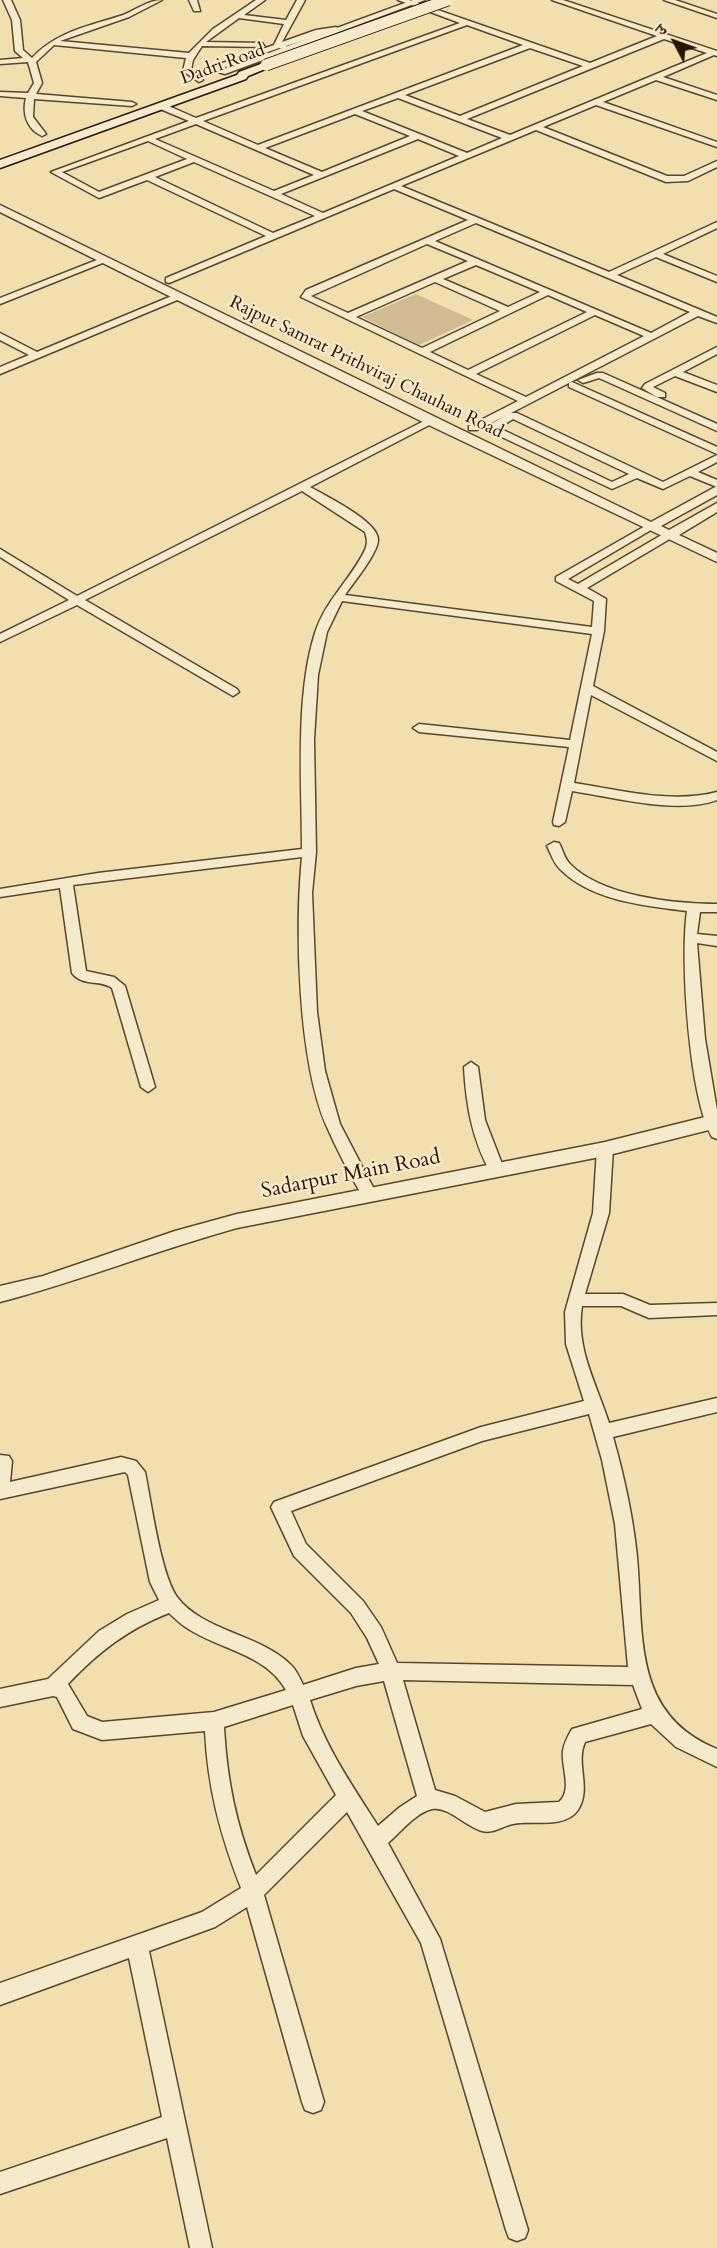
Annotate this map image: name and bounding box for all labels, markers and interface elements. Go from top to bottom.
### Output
north arrow [645,12,705,72]
text: उ [650,20,672,40]
street label: Dadri Road [178,40,268,90]
street label: Rajput Samrat Prithviraj Chauhan Road [226,292,506,444]
street label: Sadarpur Main Road [259,1145,443,1205]

